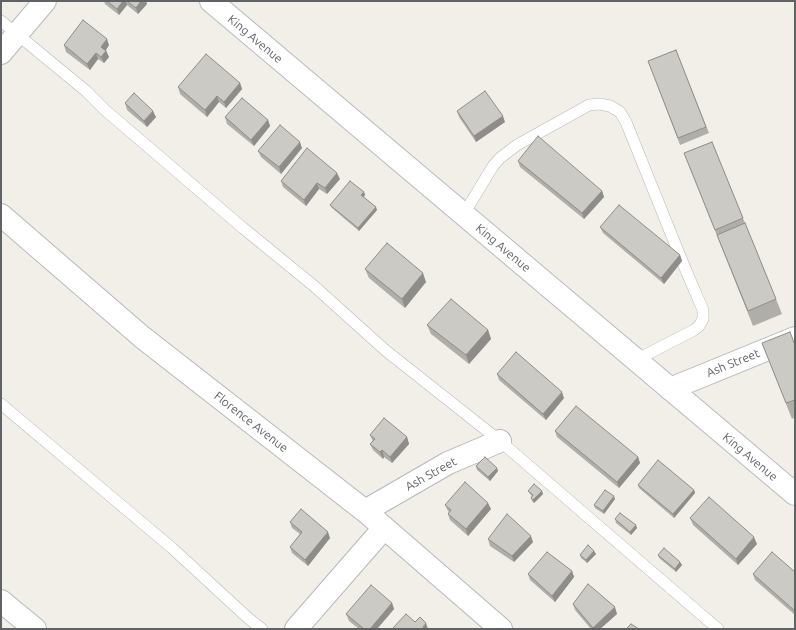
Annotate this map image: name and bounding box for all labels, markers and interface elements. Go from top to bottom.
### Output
street label: King Avenue [225,12,285,66]
street label: King Avenue [473,221,533,275]
street label: Ash Street [704,346,762,380]
street label: Florence Avenue [211,389,291,455]
street label: King Avenue [720,430,780,484]
street label: Ash Street [403,454,459,494]

